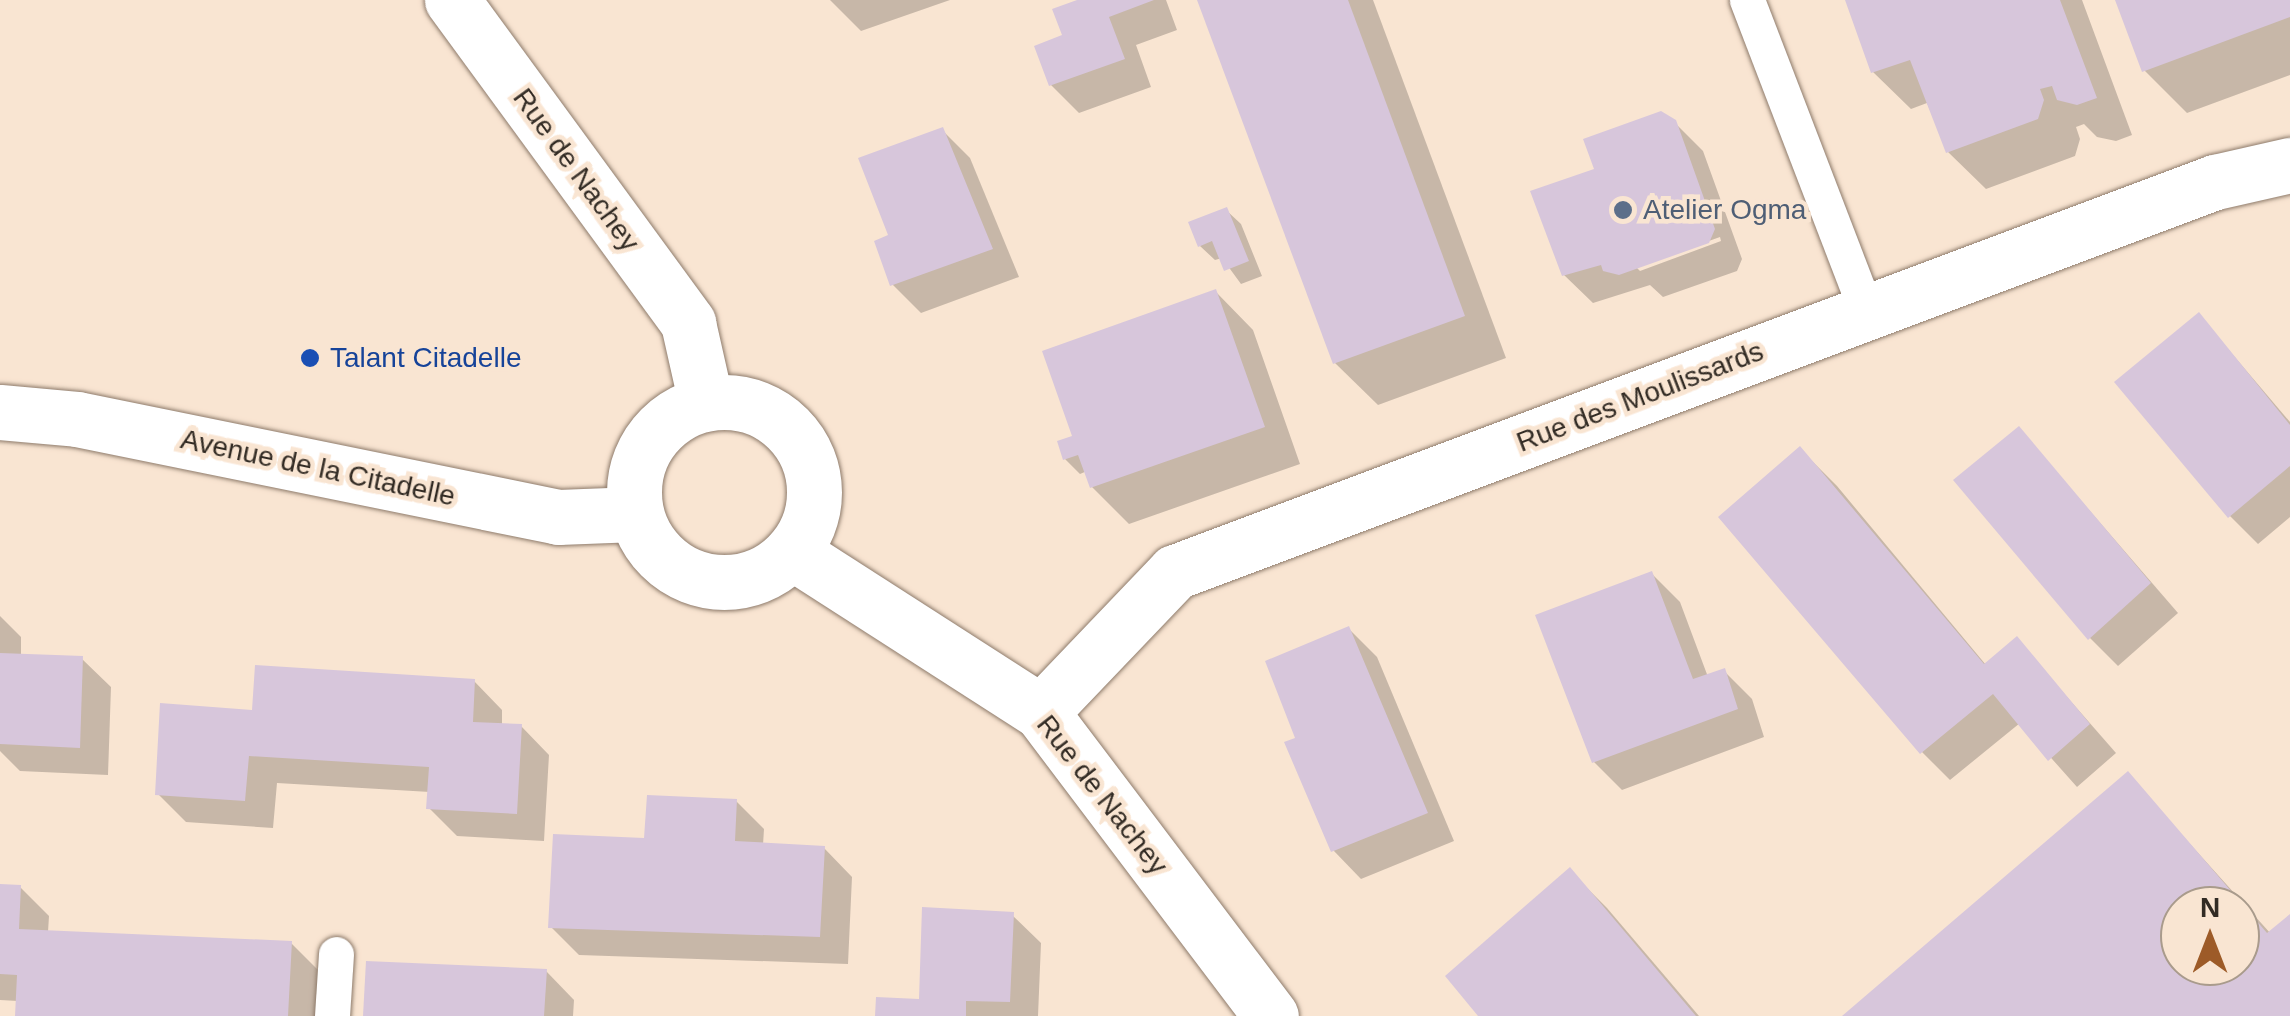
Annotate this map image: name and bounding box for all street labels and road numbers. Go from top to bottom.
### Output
street label: Rue de Nachey [506,82,646,258]
street label: Rue des Moulissards [1512,334,1768,460]
street label: Avenue de la Citadelle [178,422,458,514]
street label: Rue de Nachey [1029,709,1175,881]

